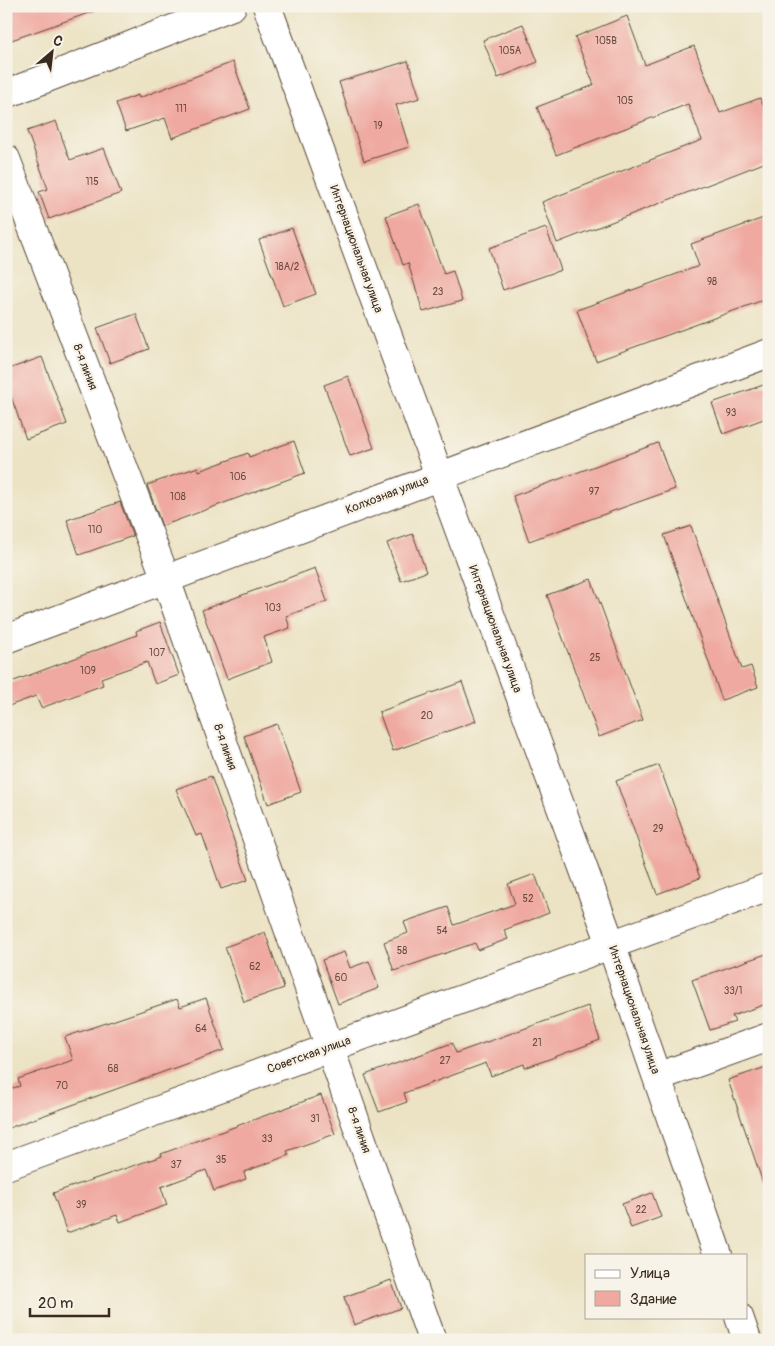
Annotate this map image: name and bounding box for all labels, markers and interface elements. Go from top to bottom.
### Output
north arrow [28,28,78,78]
text: С [50,31,66,51]
house number: 105В [595,35,617,47]
house number: 105А [499,45,522,57]
house number: 105 [617,95,633,107]
house number: 111 [175,103,187,115]
house number: 19 [373,120,383,132]
house number: 115 [85,176,99,188]
street label: Интернациональная улица [326,183,386,315]
house number: 18А/2 [275,261,300,273]
house number: 98 [707,276,717,288]
house number: 23 [433,286,444,298]
street label: 8-я линия [69,342,101,392]
house number: 93 [726,407,737,419]
house number: 106 [230,471,246,483]
street label: Колхозная улица [343,472,431,518]
house number: 97 [589,486,600,498]
house number: 108 [170,491,186,503]
house number: 110 [88,524,102,536]
street label: Интернациональная улица [465,563,525,695]
house number: 103 [265,602,282,614]
house number: 107 [149,647,166,659]
house number: 25 [589,652,601,664]
house number: 109 [80,665,96,677]
house number: 20 [421,710,433,722]
street label: 8-я линия [210,722,240,772]
house number: 29 [653,823,663,835]
house number: 52 [522,893,534,905]
house number: 54 [436,925,448,937]
street label: Интернациональная улица [605,944,663,1077]
house number: 58 [397,945,407,957]
house number: 62 [249,961,261,973]
house number: 60 [335,972,347,984]
house number: 33/1 [724,985,742,997]
house number: 64 [195,1023,207,1035]
street label: Советская улица [265,1033,353,1077]
house number: 21 [532,1037,542,1049]
house number: 27 [440,1055,451,1067]
house number: 68 [108,1063,118,1075]
house number: 70 [56,1080,68,1092]
street label: 8-я линия [344,1105,374,1155]
house number: 31 [310,1113,320,1125]
house number: 33 [261,1133,273,1145]
house number: 35 [216,1154,227,1166]
house number: 37 [171,1159,182,1171]
house number: 39 [76,1199,86,1211]
house number: 22 [635,1204,647,1216]
legend [585,1254,748,1318]
text: Улица [630,1264,670,1283]
scale bar [30,1286,109,1318]
text: Здание [630,1290,677,1309]
text: 20 m [38,1294,73,1313]

